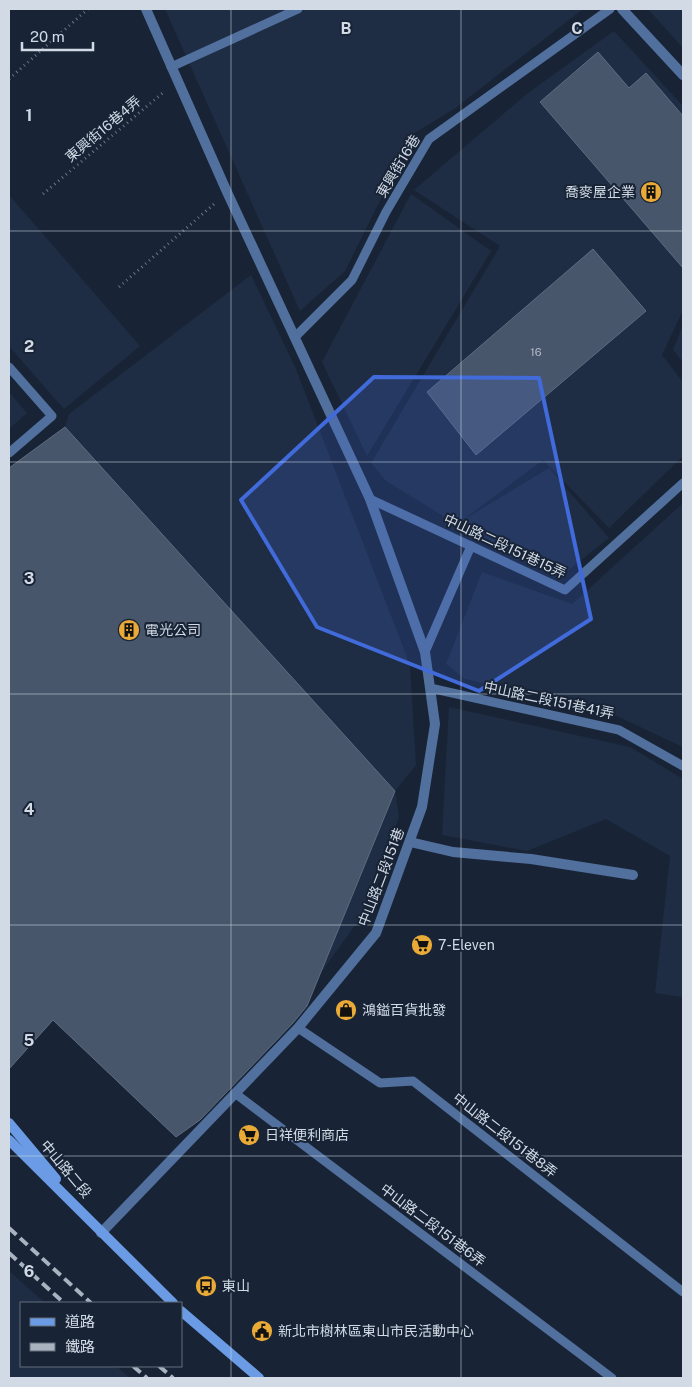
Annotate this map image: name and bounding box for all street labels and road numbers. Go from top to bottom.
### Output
street label: 東興街16巷4弄 [62,93,144,165]
street label: 東興街16巷 [373,132,423,200]
street label: 中山路二段151巷15弄 [441,511,569,581]
street label: 中山路二段151巷41弄 [482,678,616,722]
street label: 中山路二段151巷 [355,825,407,929]
street label: 中山路二段151巷8弄 [450,1089,560,1181]
street label: 中山路二段 [37,1137,95,1201]
street label: 中山路二段151巷6弄 [377,1180,489,1270]

